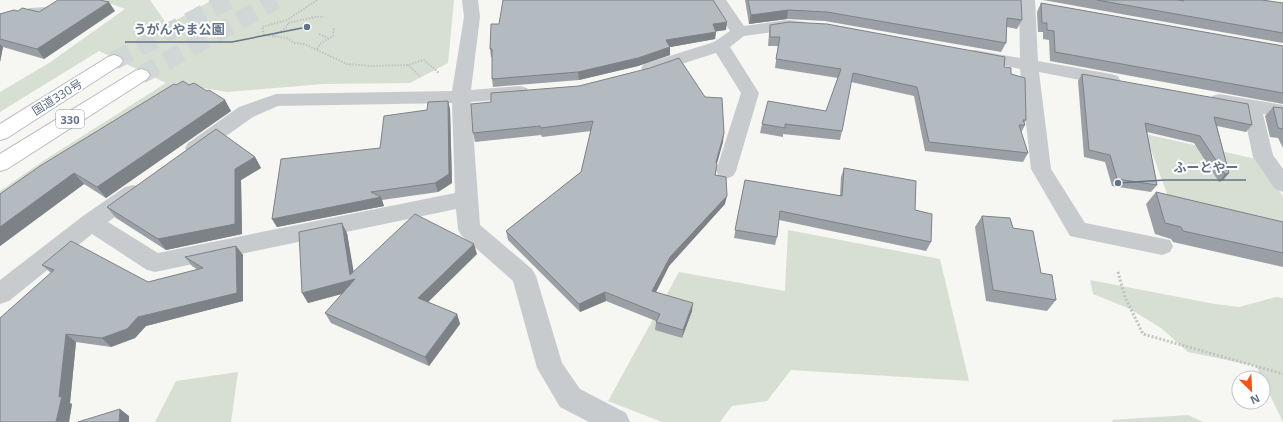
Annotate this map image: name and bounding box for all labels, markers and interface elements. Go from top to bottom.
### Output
callout: うがんやま公園 [125,17,232,42]
text: うがんやま公園 [133,20,225,38]
street label: 国道330号 [29,76,85,118]
road number: 330 [56,110,84,128]
callout: ふーとやー [1165,155,1246,180]
text: ふーとやー [1173,158,1239,176]
north arrow [1231,370,1271,410]
text: N [1248,391,1262,408]

